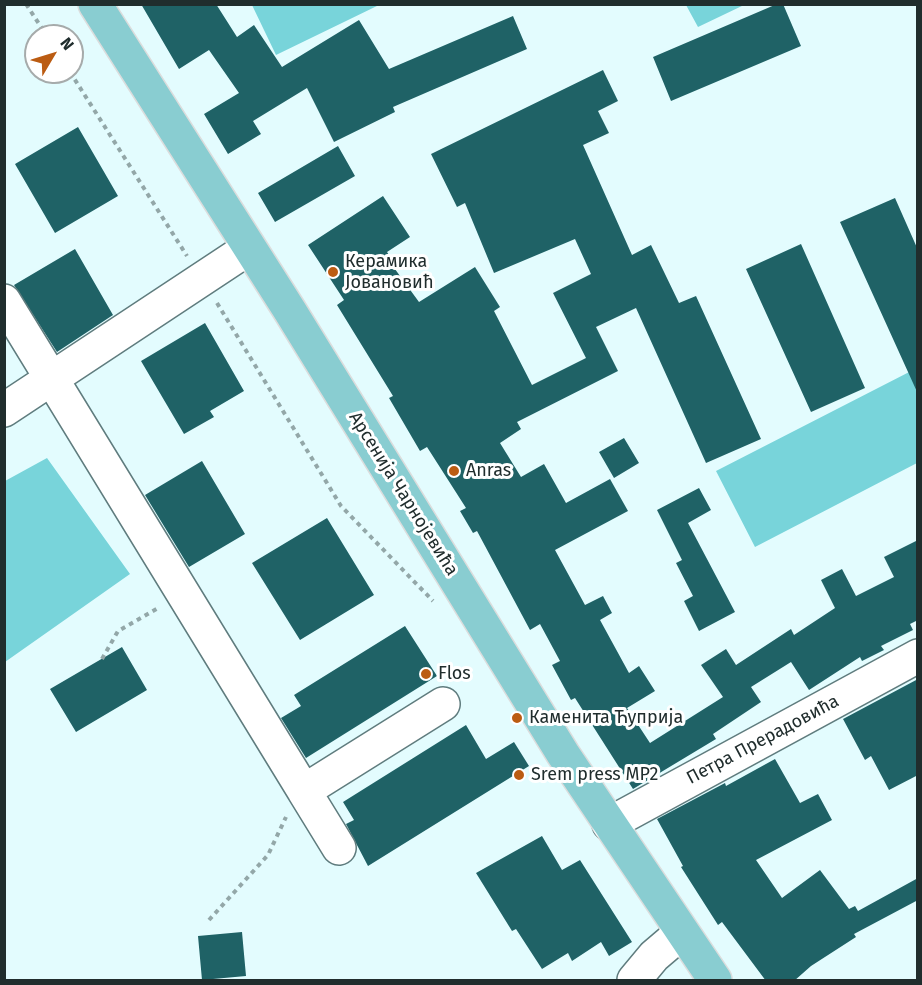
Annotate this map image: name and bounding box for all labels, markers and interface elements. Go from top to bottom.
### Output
north arrow [24,24,84,84]
text: N [56,34,78,54]
place label: Керамика Јовановић [345,251,434,294]
marker: Керамика Јовановић [326,265,340,279]
street label: Арсенија Чарнојевића [344,408,462,580]
place label: Anras [466,460,511,482]
marker: Anras [447,464,461,478]
place label: Flos [438,663,471,685]
marker: Flos [419,667,433,681]
street label: Петра Прерадовића [683,691,843,789]
place label: Каменита Ћуприја [529,707,683,729]
marker: Каменита Ћуприја [510,711,524,725]
place label: Srem press MP2 [531,764,658,786]
marker: Srem press MP2 [512,768,526,782]

